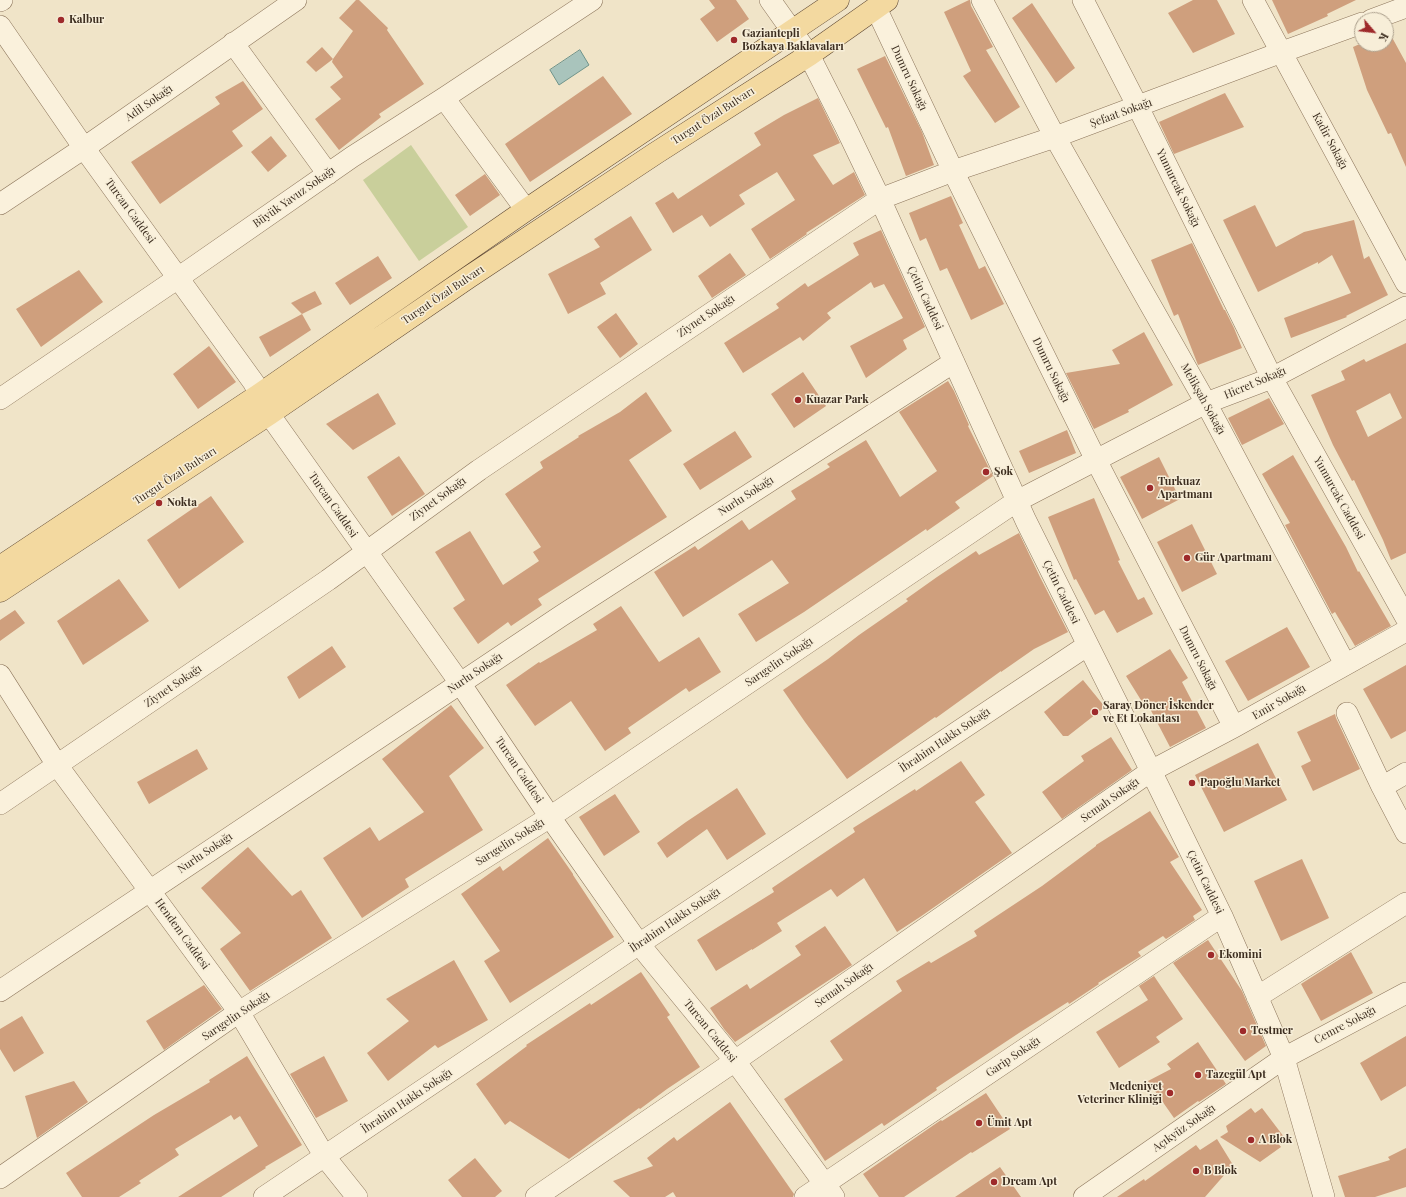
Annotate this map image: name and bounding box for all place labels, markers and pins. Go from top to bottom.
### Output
place label: Kalbur [69,13,104,27]
marker: Kalbur [56,15,66,25]
place label: Gaziantepli Bozkaya Baklavaları [742,27,844,53]
marker: Gaziantepli Bozkaya Baklavaları [729,35,739,45]
place label: Kuazar Park [806,393,869,407]
marker: Kuazar Park [793,395,803,405]
place label: Şok [994,465,1013,479]
marker: Şok [981,467,991,477]
place label: Turkuaz Apartmanı [1158,475,1213,501]
marker: Turkuaz Apartmanı [1145,483,1155,493]
place label: Nokta [167,496,197,510]
marker: Nokta [154,498,164,508]
place label: Gür Apartmanı [1195,551,1272,565]
marker: Gür Apartmanı [1182,553,1192,563]
place label: Saray Döner İskender ve Et Lokantası [1103,699,1214,725]
marker: Saray Döner İskender ve Et Lokantası [1090,707,1100,717]
place label: Papoğlu Market [1200,776,1280,790]
marker: Papoğlu Market [1187,778,1197,788]
place label: Ekomini [1219,948,1262,962]
marker: Ekomini [1206,950,1216,960]
place label: Testmer [1251,1024,1293,1038]
marker: Testmer [1238,1026,1248,1036]
place label: Tazegül Apt [1206,1068,1266,1082]
marker: Tazegül Apt [1193,1070,1203,1080]
place label: Medeniyet Veteriner Kliniği [1077,1080,1162,1106]
marker: Medeniyet Veteriner Kliniği [1165,1088,1175,1098]
place label: Ümit Apt [987,1116,1032,1130]
marker: Ümit Apt [974,1118,984,1128]
place label: A Blok [1259,1133,1292,1147]
marker: A Blok [1246,1135,1256,1145]
place label: B Blok [1204,1164,1237,1178]
marker: B Blok [1191,1166,1201,1176]
place label: Dream Apt [1002,1175,1057,1189]
marker: Dream Apt [989,1177,999,1187]

